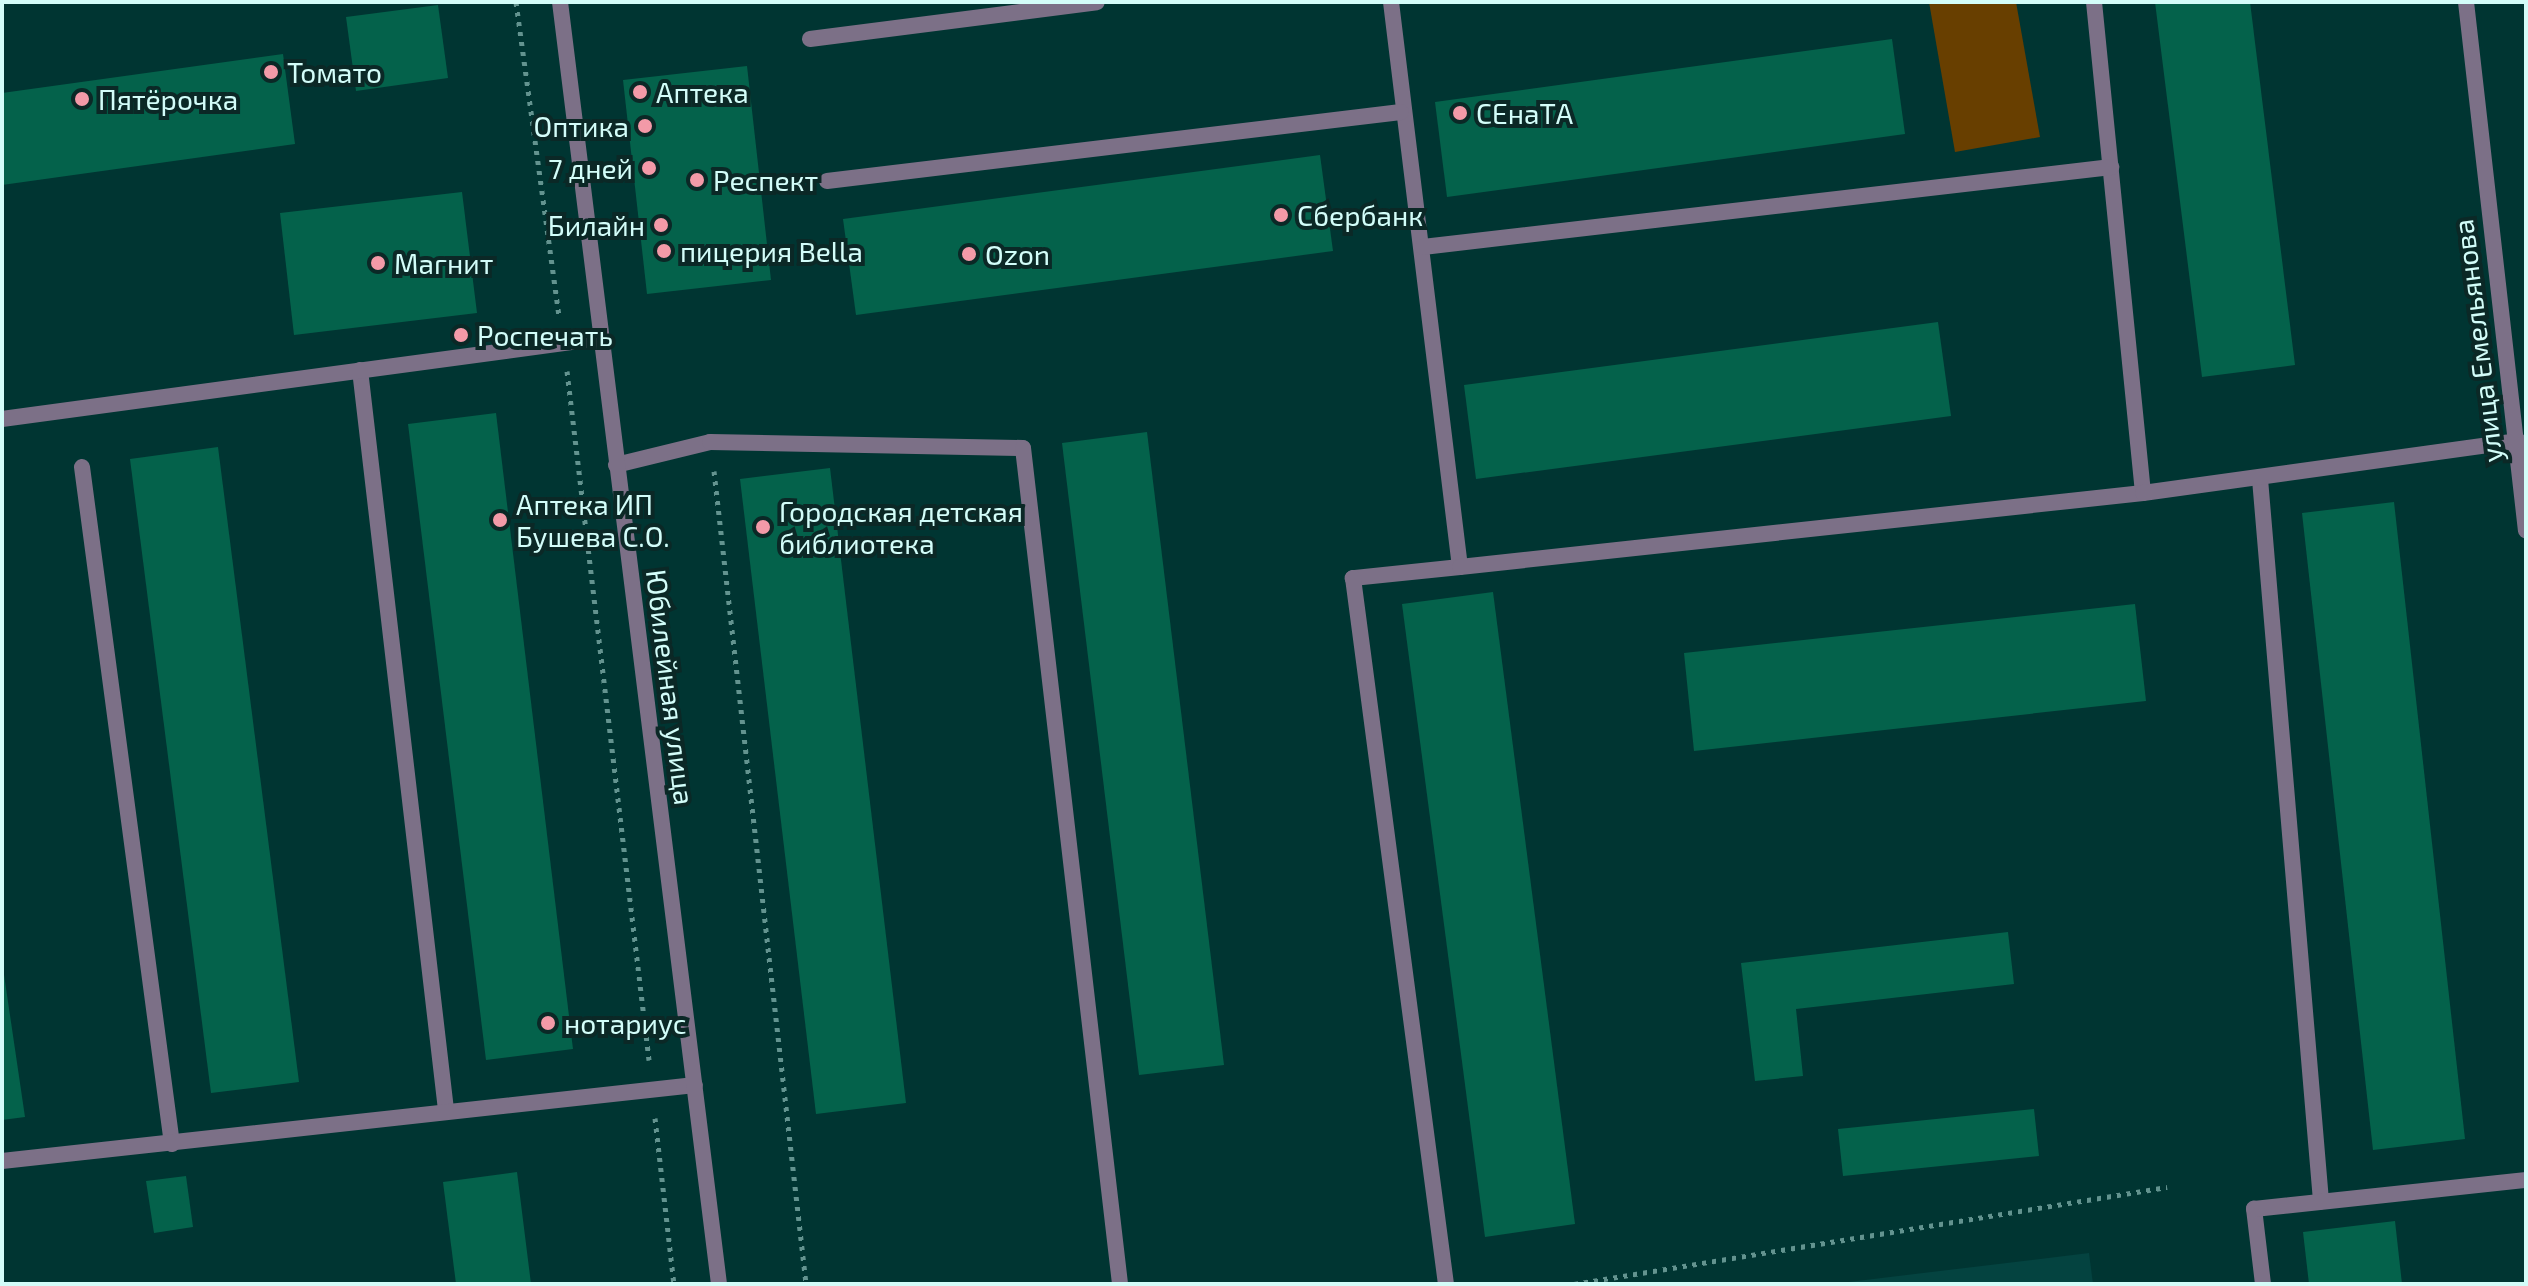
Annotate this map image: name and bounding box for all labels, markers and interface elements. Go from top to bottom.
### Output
place label: Томато [287,55,382,89]
marker: Томато [262,63,280,81]
place label: Аптека [656,75,749,109]
place label: Пятёрочка [98,82,238,116]
marker: Аптека [631,83,649,101]
marker: Пятёрочка [73,90,91,108]
place label: СЕнаТА [1476,96,1573,130]
marker: СЕнаТА [1451,104,1469,122]
place label: Оптика [534,109,629,143]
marker: Оптика [636,117,654,135]
place label: 7 дней [548,151,633,185]
marker: 7 дней [640,159,658,177]
place label: Респект [713,163,818,197]
marker: Респект [688,171,706,189]
place label: Сбербанк [1297,198,1423,232]
marker: Сбербанк [1272,206,1290,224]
place label: Билайн [548,208,645,242]
marker: Билайн [652,216,670,234]
street label: улица Емельянова [2445,217,2509,465]
place label: пицерия Bella [680,234,863,268]
place label: Ozon [985,237,1050,271]
marker: пицерия Bella [655,242,673,260]
marker: Ozon [960,245,978,263]
place label: Магнит [394,246,493,280]
marker: Магнит [369,254,387,272]
place label: Роспечать [477,318,613,352]
marker: Роспечать [452,326,470,344]
place label: Аптека ИП Бушева С.О. [516,487,670,553]
place label: Городская детская библиотека [779,494,1023,560]
marker: Аптека ИП Бушева С.О. [491,511,509,529]
marker: Городская детская библиотека [754,518,772,536]
street label: Юбилейная улица [640,567,702,807]
place label: нотариус [564,1006,686,1040]
marker: нотариус [539,1014,557,1032]

